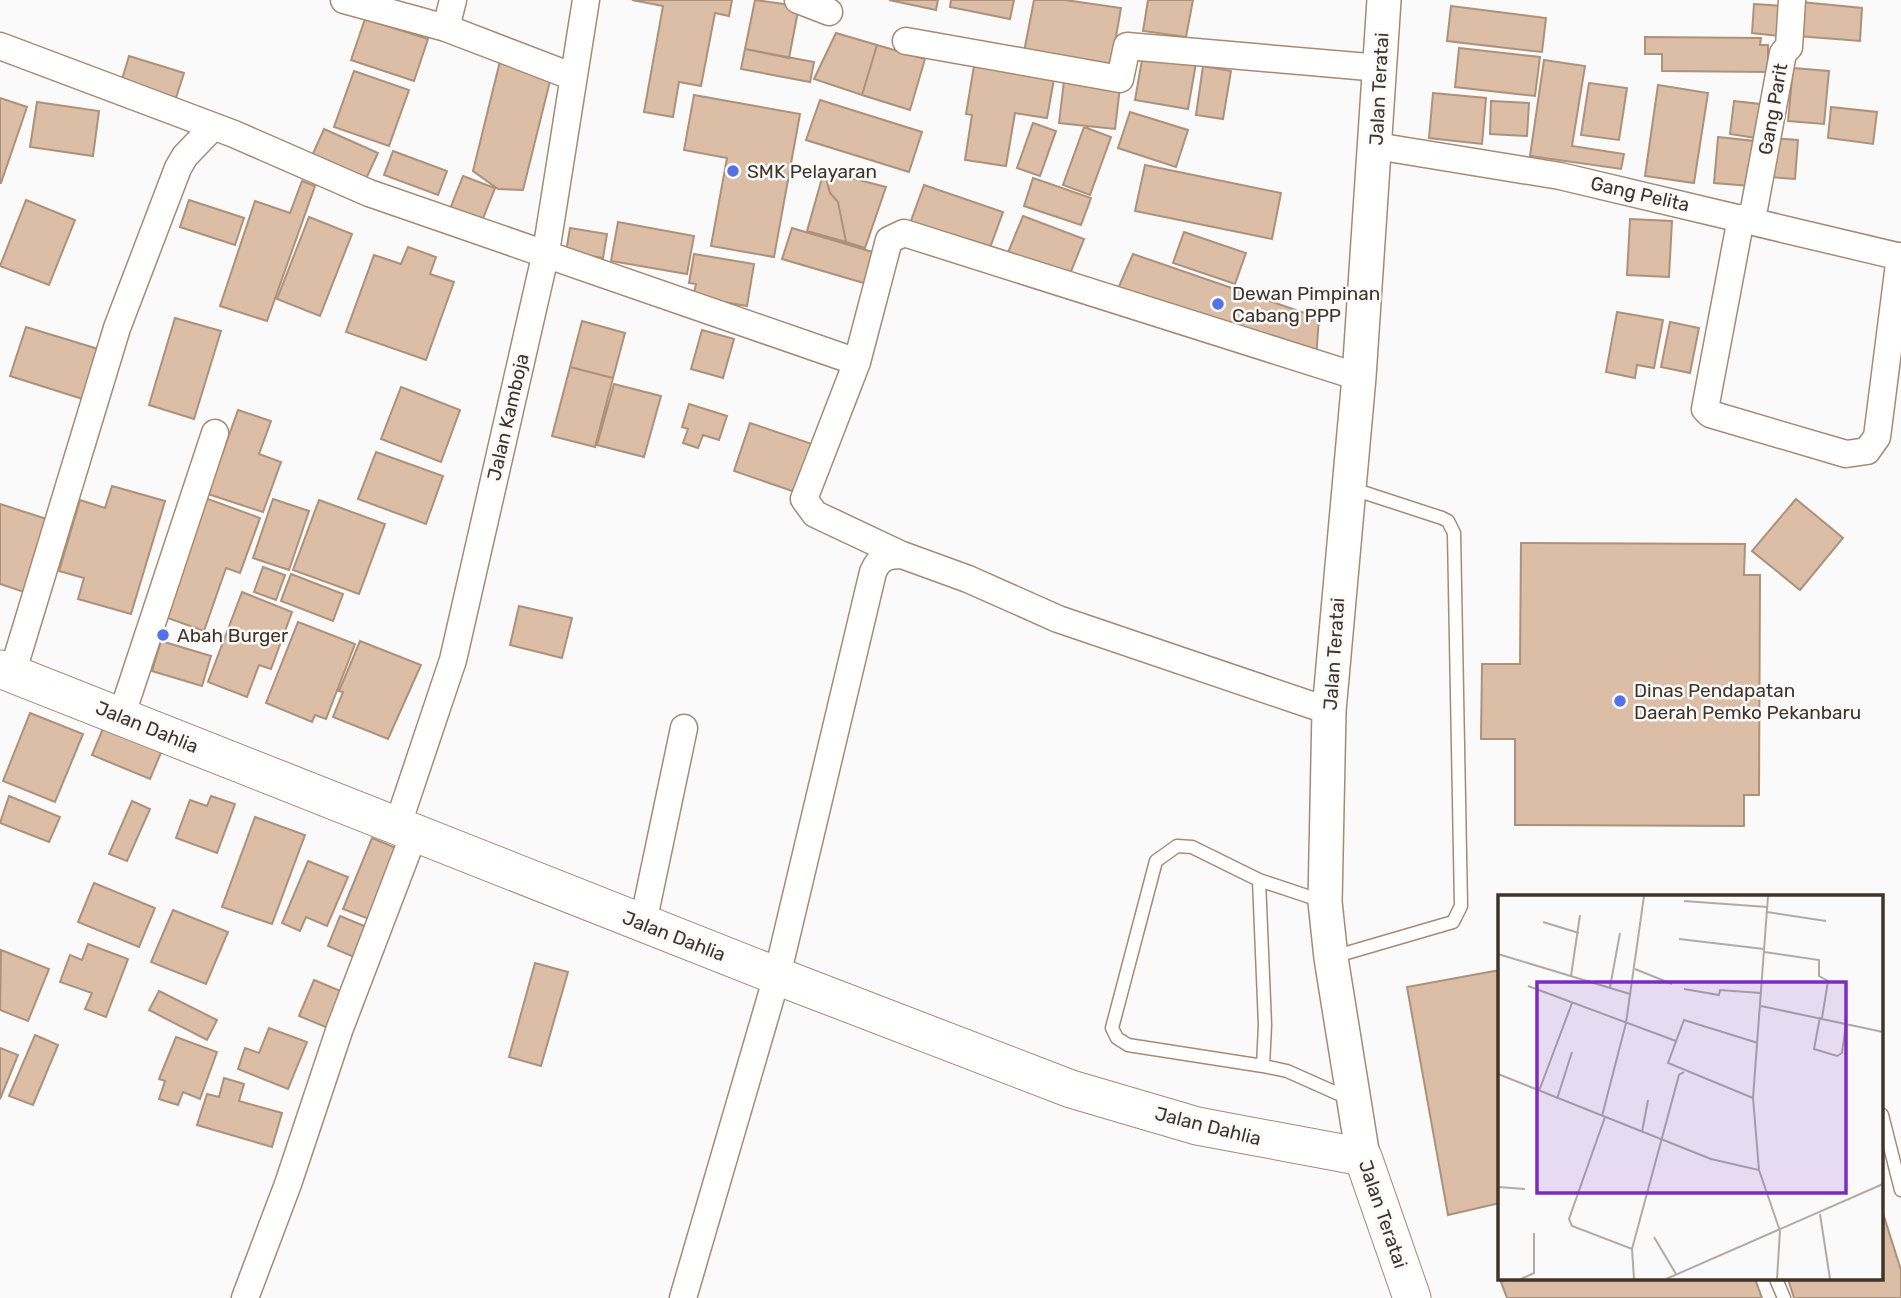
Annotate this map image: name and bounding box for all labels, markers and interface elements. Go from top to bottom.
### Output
street label: Jalan Teratai [1365,32,1393,146]
street label: Gang Parit [1754,61,1792,157]
place label: SMK Pelayaran [747,160,877,183]
marker: SMK Pelayaran [725,163,741,179]
street label: Gang Pelita [1588,171,1692,217]
place label: Dewan Pimpinan Cabang PPP [1232,282,1380,327]
marker: Dewan Pimpinan Cabang PPP [1210,296,1226,312]
street label: Jalan Kamboja [482,351,534,483]
street label: Jalan Teratai [1319,597,1349,711]
place label: Abah Burger [177,624,289,647]
marker: Abah Burger [155,627,171,643]
place label: Dinas Pendapatan Daerah Pemko Pekanbaru [1634,679,1861,724]
marker: Dinas Pendapatan Daerah Pemko Pekanbaru [1612,693,1628,709]
street label: Jalan Dahlia [92,696,202,758]
inset map [1498,895,1884,1280]
street label: Jalan Dahlia [619,906,729,966]
street label: Jalan Dahlia [1153,1102,1263,1150]
street label: Jalan Teratai [1354,1157,1412,1271]

